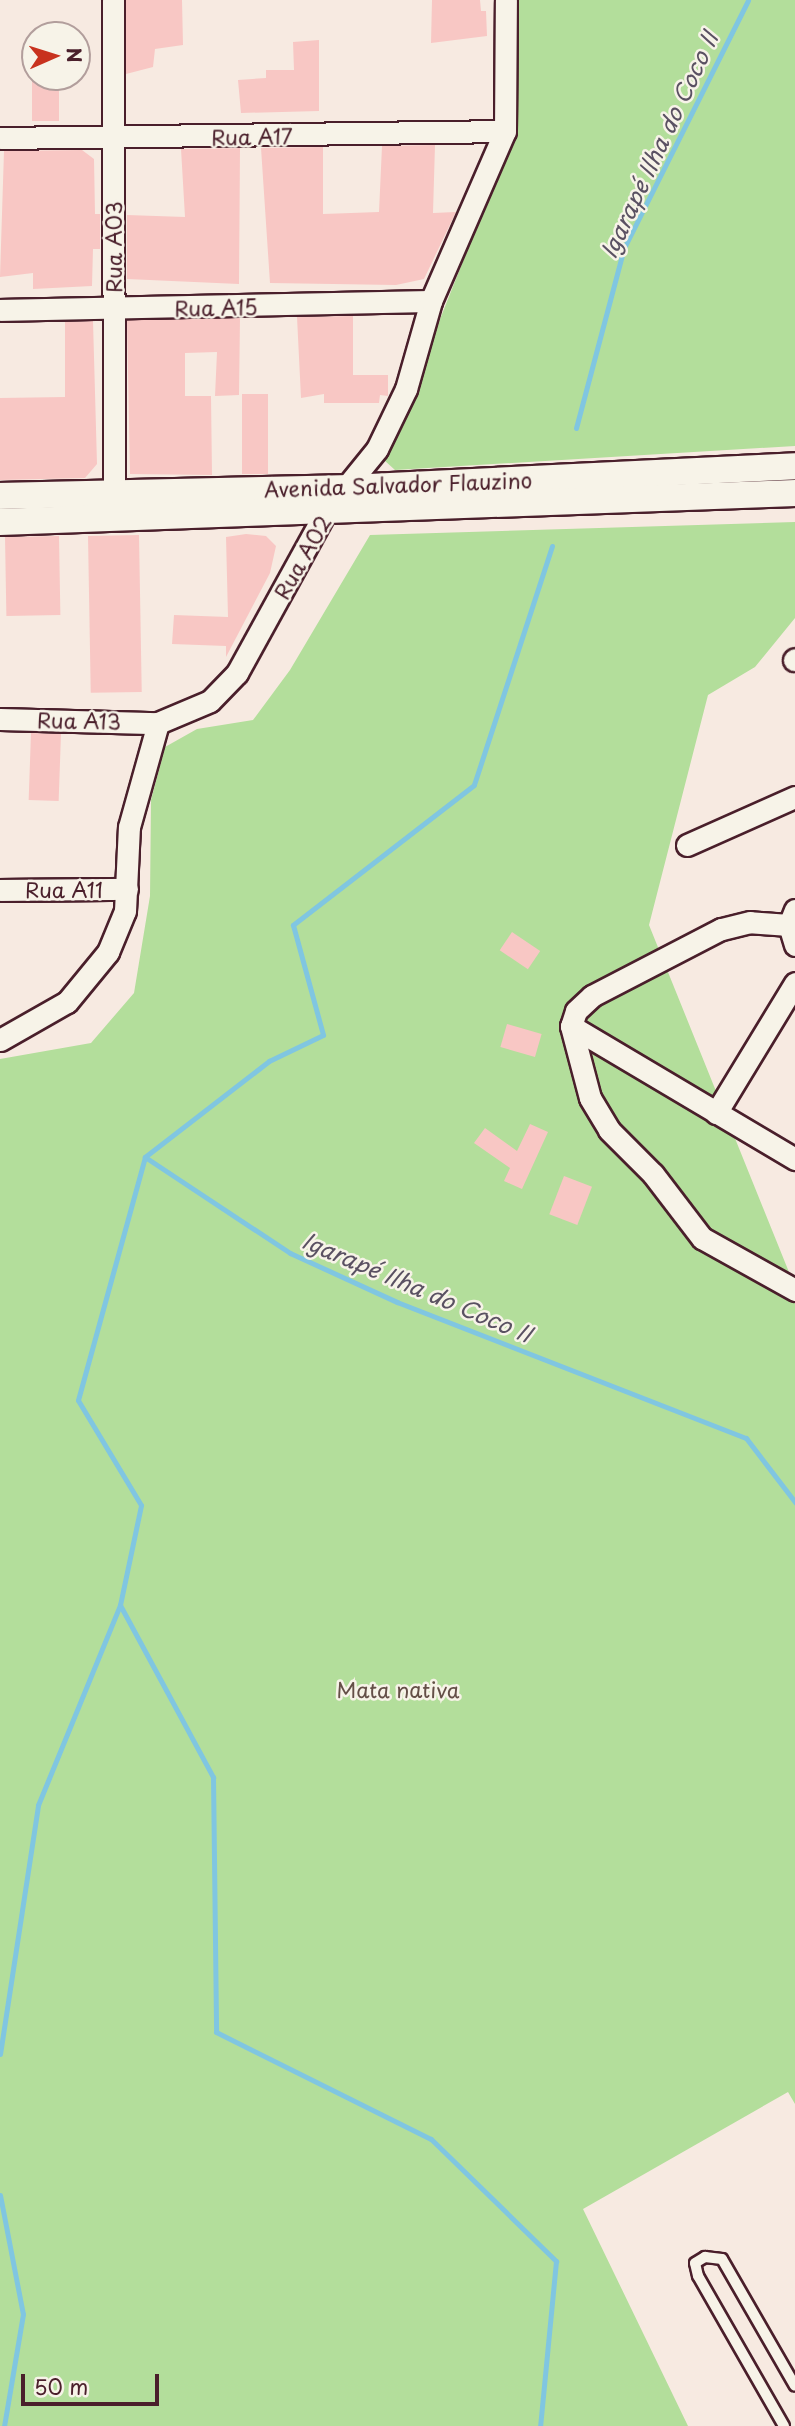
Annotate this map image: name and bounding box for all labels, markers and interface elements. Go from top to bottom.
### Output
north arrow [21,21,91,91]
water label: Igarapé Ilha do Coco II [594,27,724,263]
text: N [61,47,89,63]
street label: Rua A17 [211,123,293,149]
street label: Rua A03 [100,201,126,293]
street label: Rua A15 [174,294,258,320]
street label: Avenida Salvador Flauzino [264,467,532,501]
street label: Rua A02 [268,510,336,604]
street label: Rua A13 [36,707,122,733]
street label: Rua A11 [25,876,103,902]
water label: Igarapé Ilha do Coco II [298,1226,536,1348]
park label: Mata nativa [336,1676,460,1702]
scale bar [24,2360,163,2404]
text: 50 m [34,2370,88,2402]

